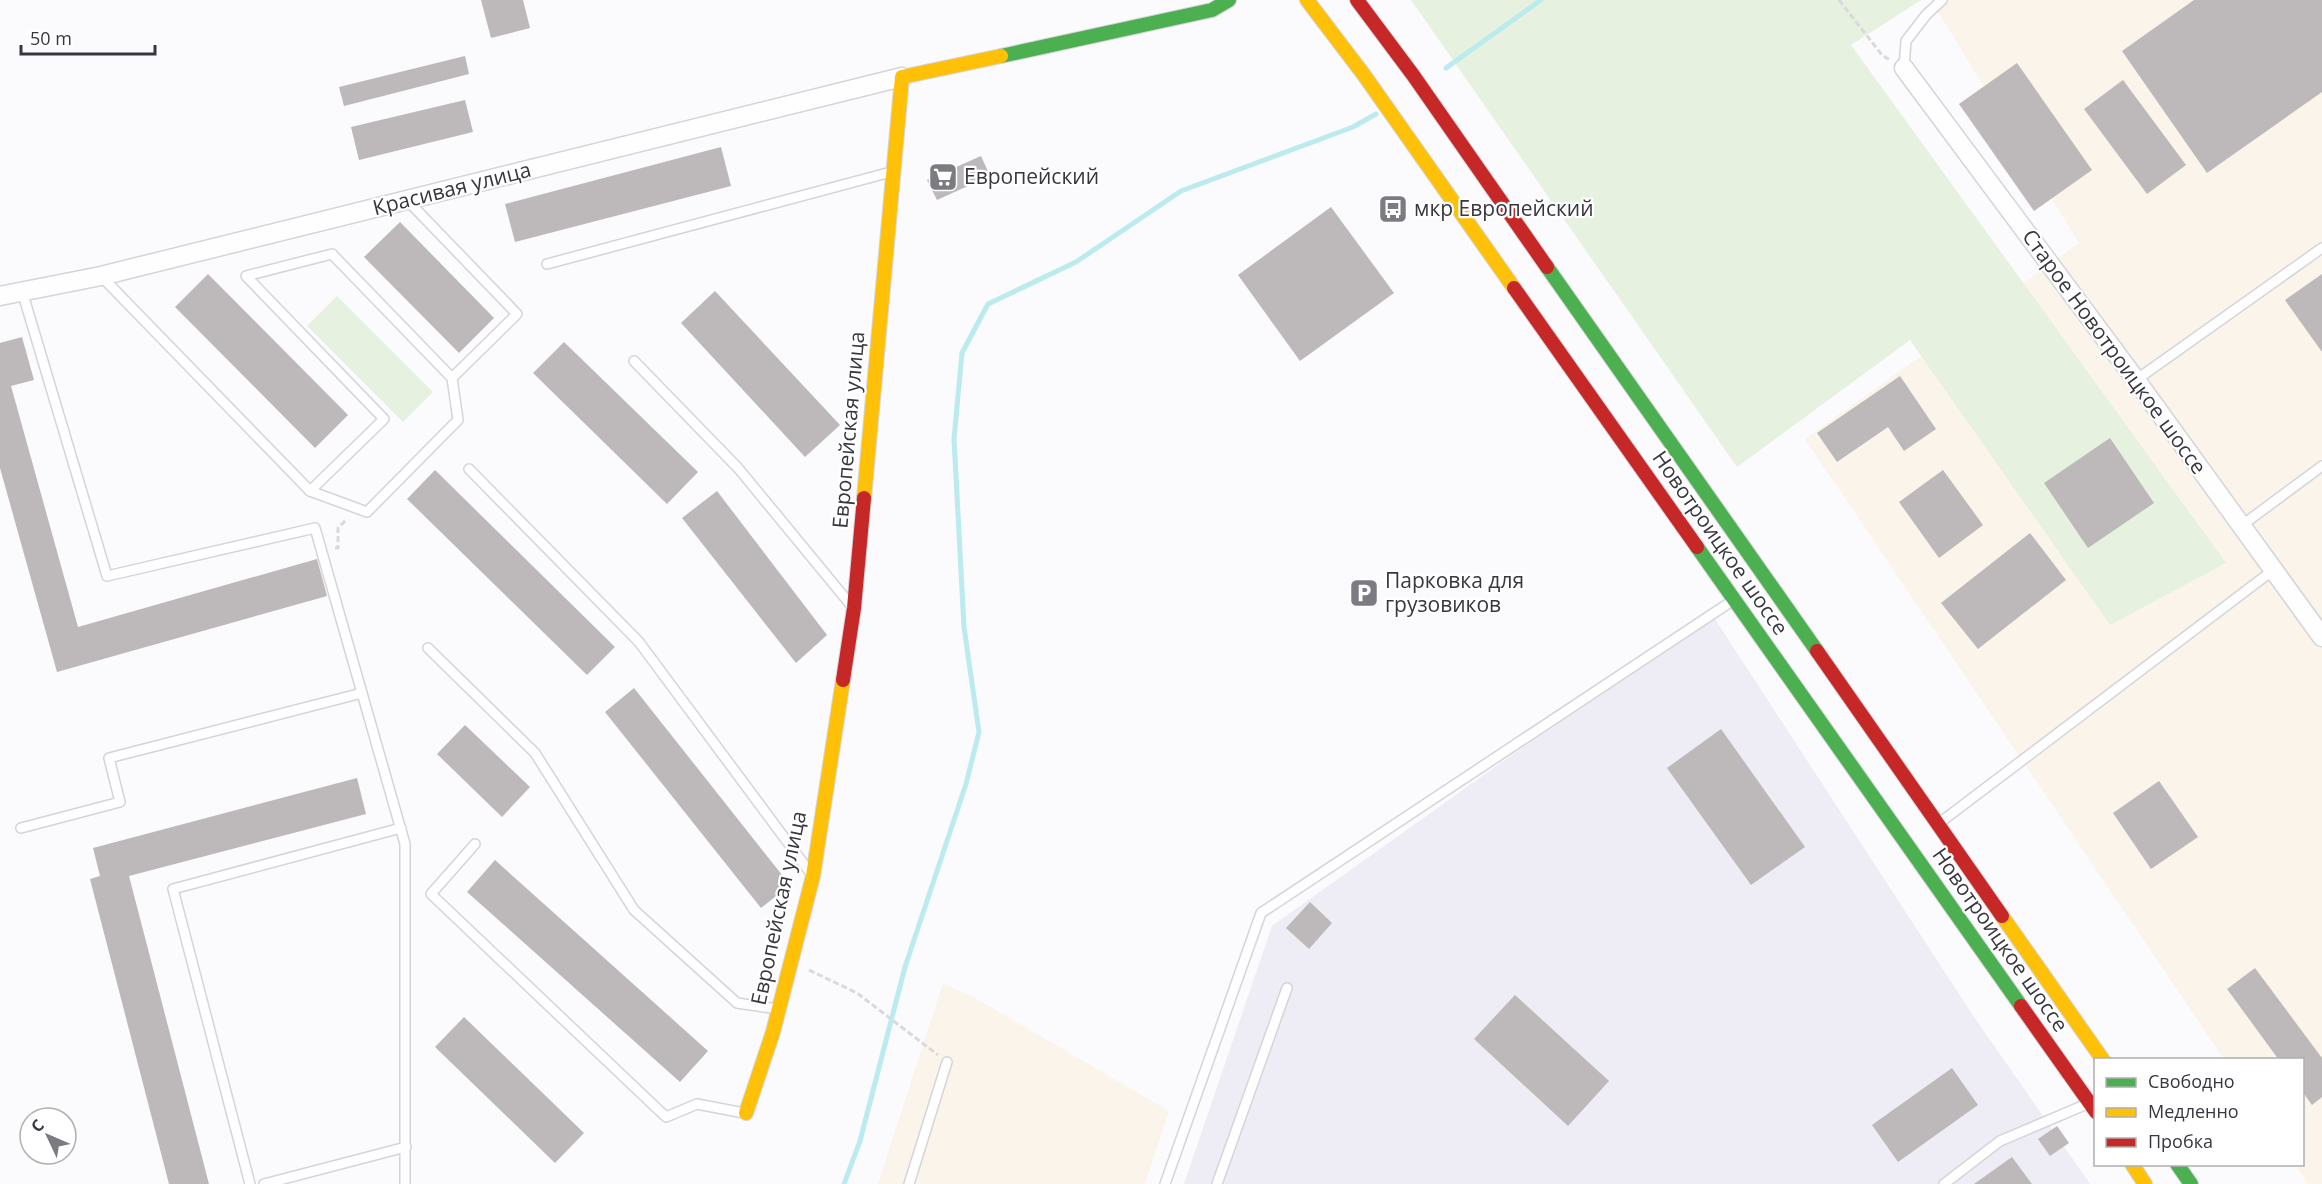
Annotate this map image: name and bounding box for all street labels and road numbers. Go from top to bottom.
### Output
street label: Красивая улица [370,155,534,221]
street label: Старое Новотроицкое шоссе [2016,223,2213,479]
street label: Европейская улица [825,330,871,530]
street label: Новотроицкое шоссе [1647,445,1795,640]
street label: Европейская улица [744,808,812,1007]
street label: Новотроицкое шоссе [1927,842,2075,1037]

